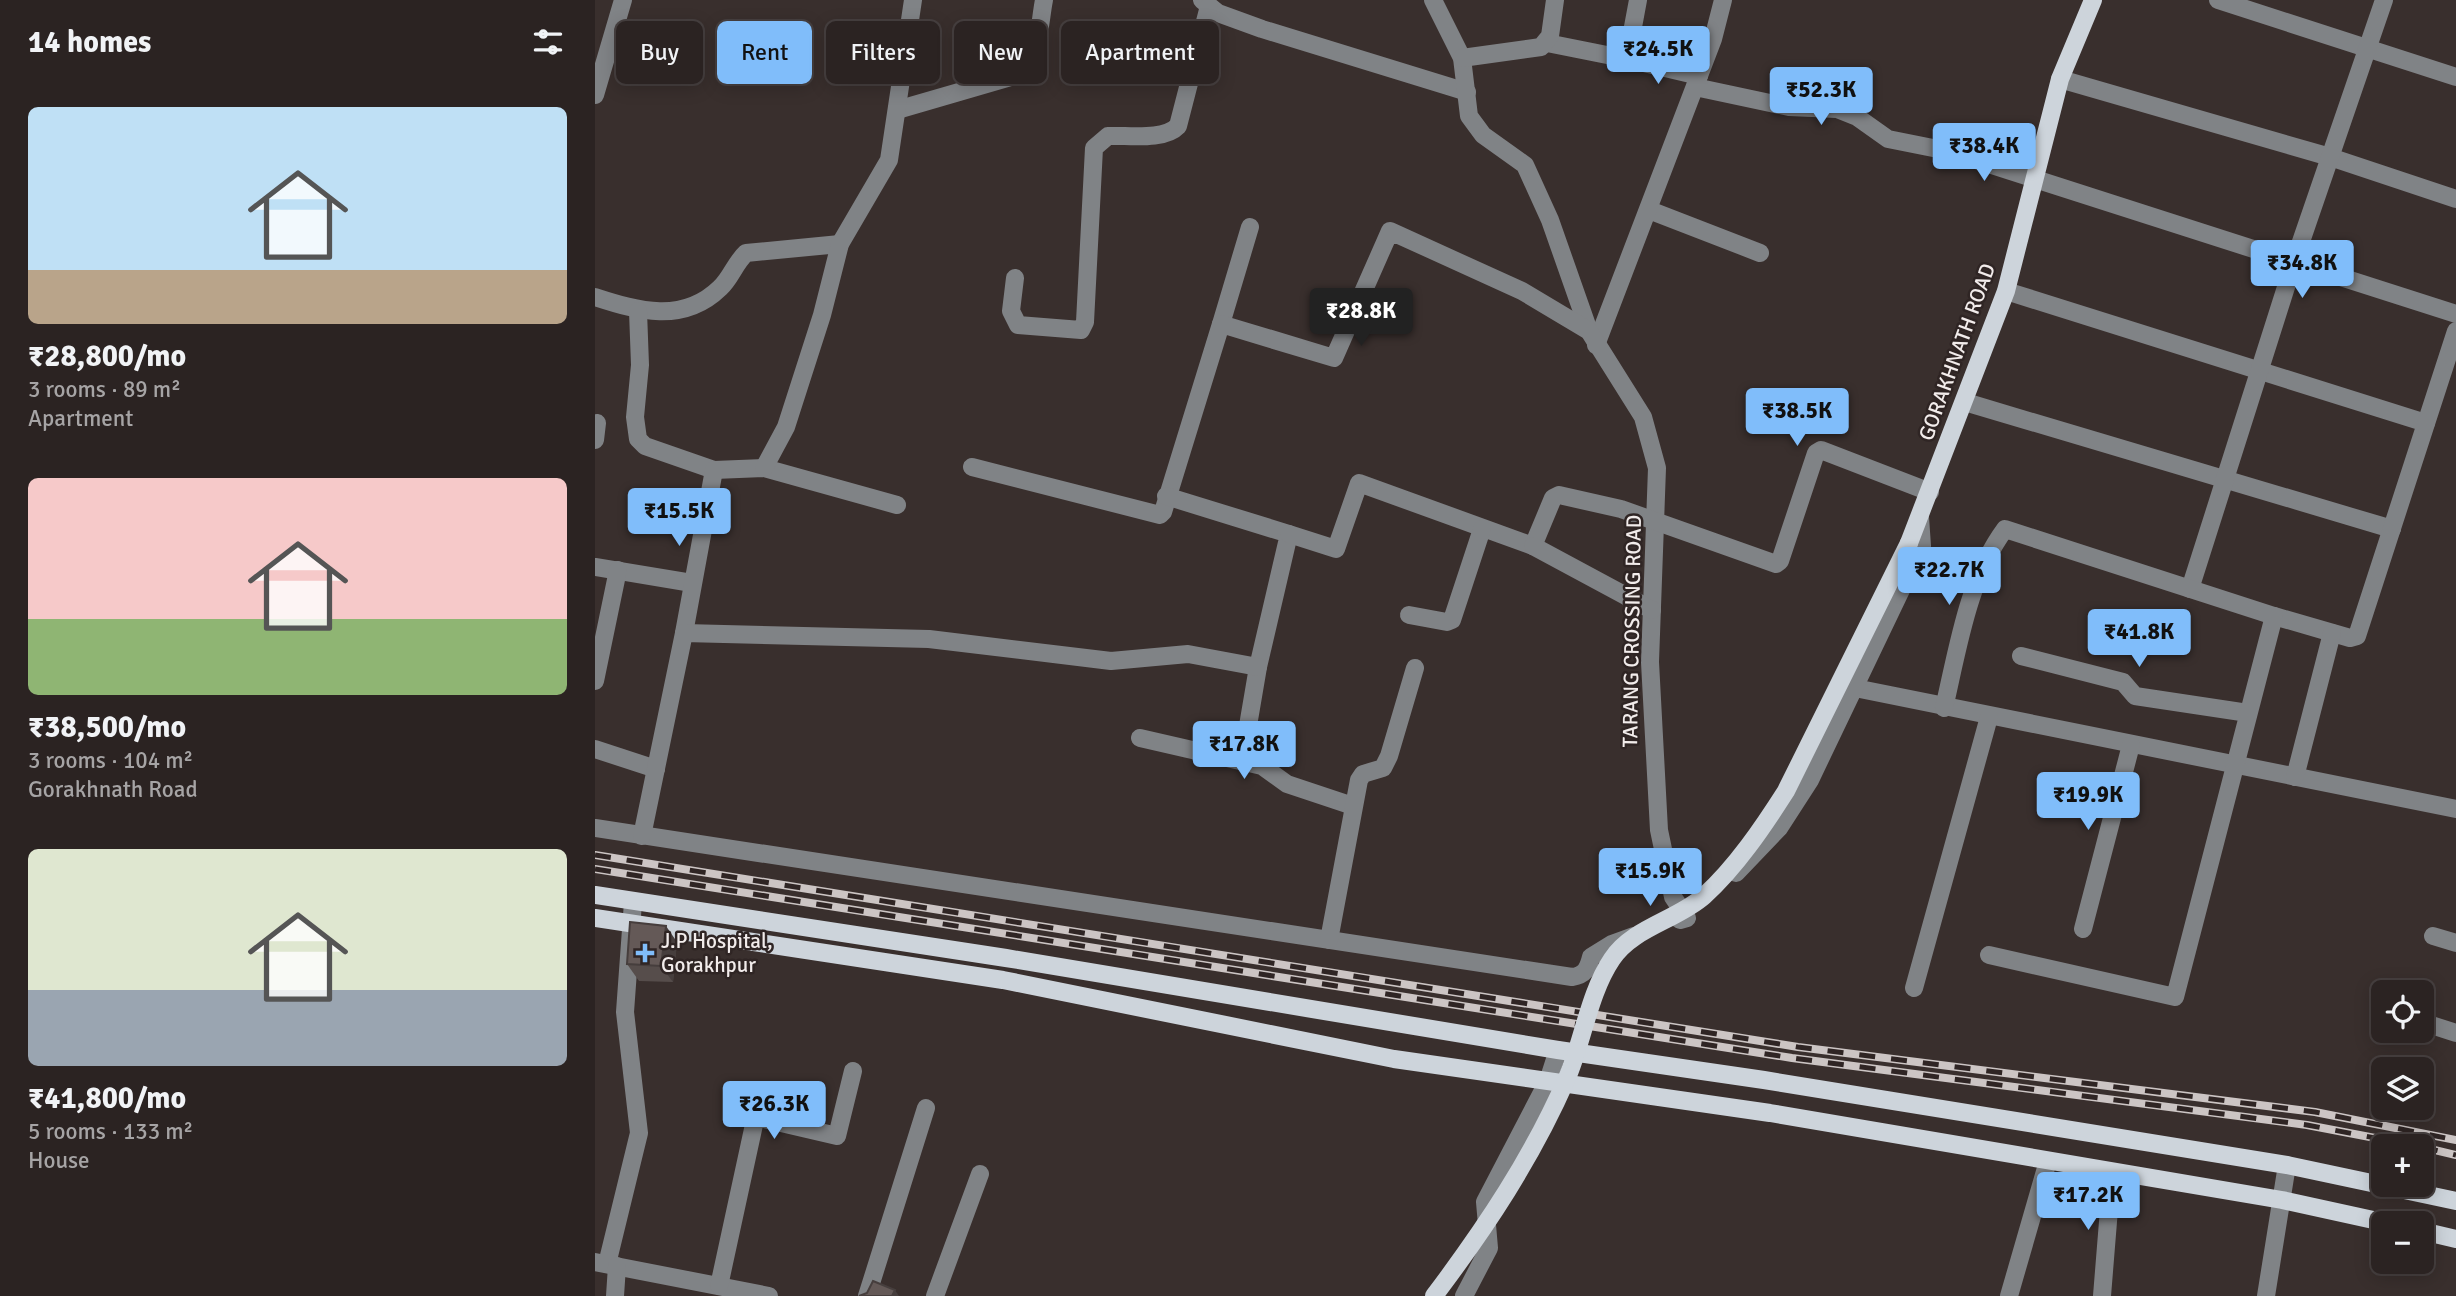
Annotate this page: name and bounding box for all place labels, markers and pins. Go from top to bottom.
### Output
pin: ₹24.5K [1601,27,1715,86]
pin: ₹52.3K [1764,68,1878,127]
pin: ₹38.4K [1927,124,2041,183]
pin: ₹34.8K [2245,240,2359,300]
pin: ₹28.8K [1304,288,1418,348]
pin: ₹38.5K [1740,388,1854,448]
pin: ₹15.5K [622,489,736,548]
pin: ₹22.7K [1892,548,2006,607]
pin: ₹41.8K [2082,610,2196,669]
pin: ₹17.8K [1187,722,1301,781]
pin: ₹19.9K [2031,772,2145,832]
pin: ₹15.9K [1593,848,1707,908]
place label: J.P Hospital, Gorakhpur [661,928,773,978]
marker: J.P Hospital, Gorakhpur [635,943,655,963]
pin: ₹26.3K [717,1082,831,1141]
pin: ₹17.2K [2031,1172,2145,1232]

